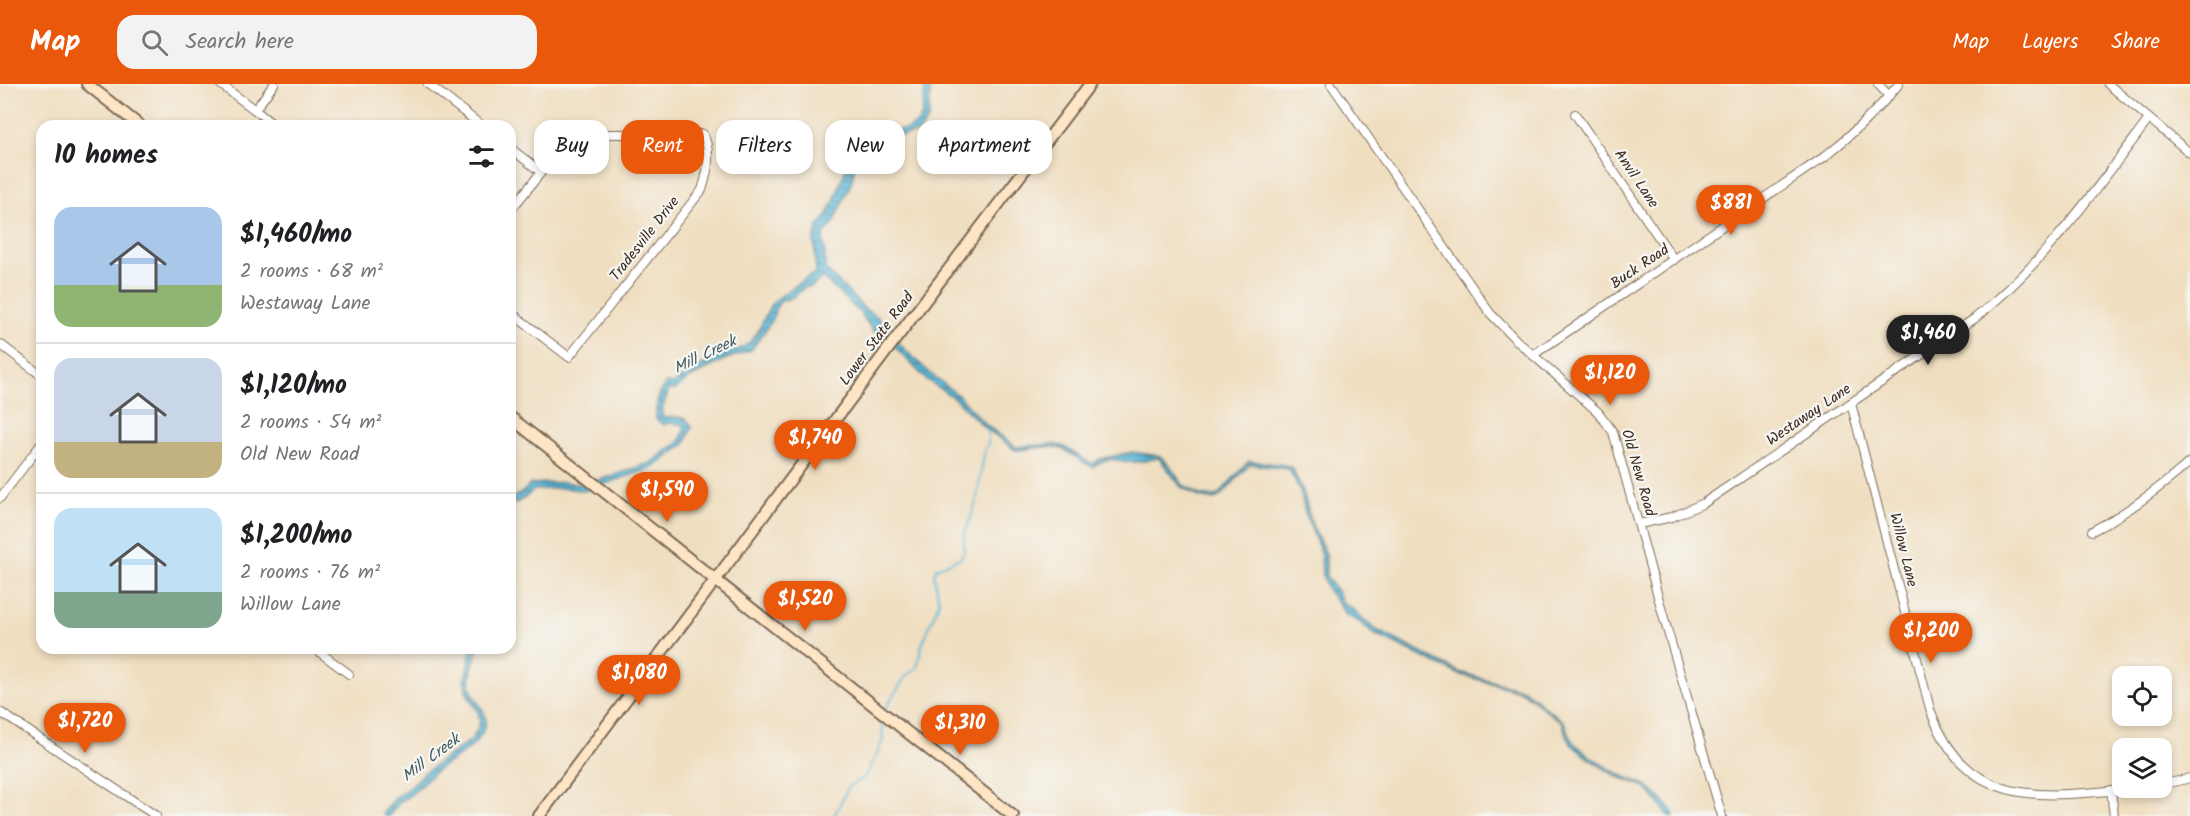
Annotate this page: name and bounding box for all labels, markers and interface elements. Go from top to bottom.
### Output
search box [117,15,537,69]
text: Map [30,20,81,65]
text: Search here [186,25,294,60]
icon: search [138,26,171,59]
text: Map [1952,26,1989,59]
text: Layers [2022,26,2078,59]
text: Share [2111,26,2160,59]
chip: Buy [534,120,609,174]
chip: Rent [621,120,704,174]
chip: Filters [716,120,813,174]
chip: New [825,120,905,174]
chip: Apartment [917,120,1052,174]
text: 10 homes [54,135,158,177]
icon: filters [465,140,498,173]
street label: Anvil Lane [1607,145,1665,214]
pin: $881 [1695,185,1767,236]
text: $881 [1710,188,1752,220]
street label: Tradesville Drive [604,191,686,287]
text: $1,460/mo [240,214,352,256]
icon: home [102,231,174,303]
street label: Buck Road [1606,238,1675,296]
text: 2 rooms · 68 m² [240,256,383,288]
street label: Lower State Road [834,287,921,391]
text: Westaway Lane [240,288,370,320]
pin: $1,460 [1879,315,1977,366]
text: $1,460 [1900,318,1956,350]
water label: Mill Creek [669,328,743,381]
pin: $1,120 [1561,355,1659,406]
text: $1,120 [1584,358,1636,390]
text: $1,120/mo [240,365,347,407]
street label: Westaway Lane [1762,378,1856,452]
icon: home [102,382,174,454]
text: 2 rooms · 54 m² [240,407,381,439]
pin: $1,740 [766,420,864,471]
text: $1,740 [788,423,842,455]
street label: Old New Road [1614,427,1662,520]
text: Old New Road [240,439,359,471]
pin: $1,590 [618,472,716,523]
text: $1,590 [640,475,694,507]
street label: Willow Lane [1882,510,1924,590]
text: $1,200/mo [240,515,352,557]
icon: home [102,532,174,604]
text: 2 rooms · 76 m² [240,557,380,589]
pin: $1,520 [756,581,854,632]
text: $1,520 [777,584,833,616]
text: Willow Lane [240,589,341,621]
pin: $1,200 [1882,613,1980,664]
text: $1,200 [1903,616,1959,648]
pin: $1,080 [590,655,688,706]
text: $1,080 [611,658,667,690]
map controls [2112,666,2172,798]
button: locate [2112,666,2172,726]
pin: $1,720 [36,703,134,754]
pin: $1,310 [911,705,1009,756]
text: $1,720 [58,706,112,738]
text: $1,310 [935,708,985,740]
water label: Mill Creek [397,726,467,788]
button: layers [2112,738,2172,798]

